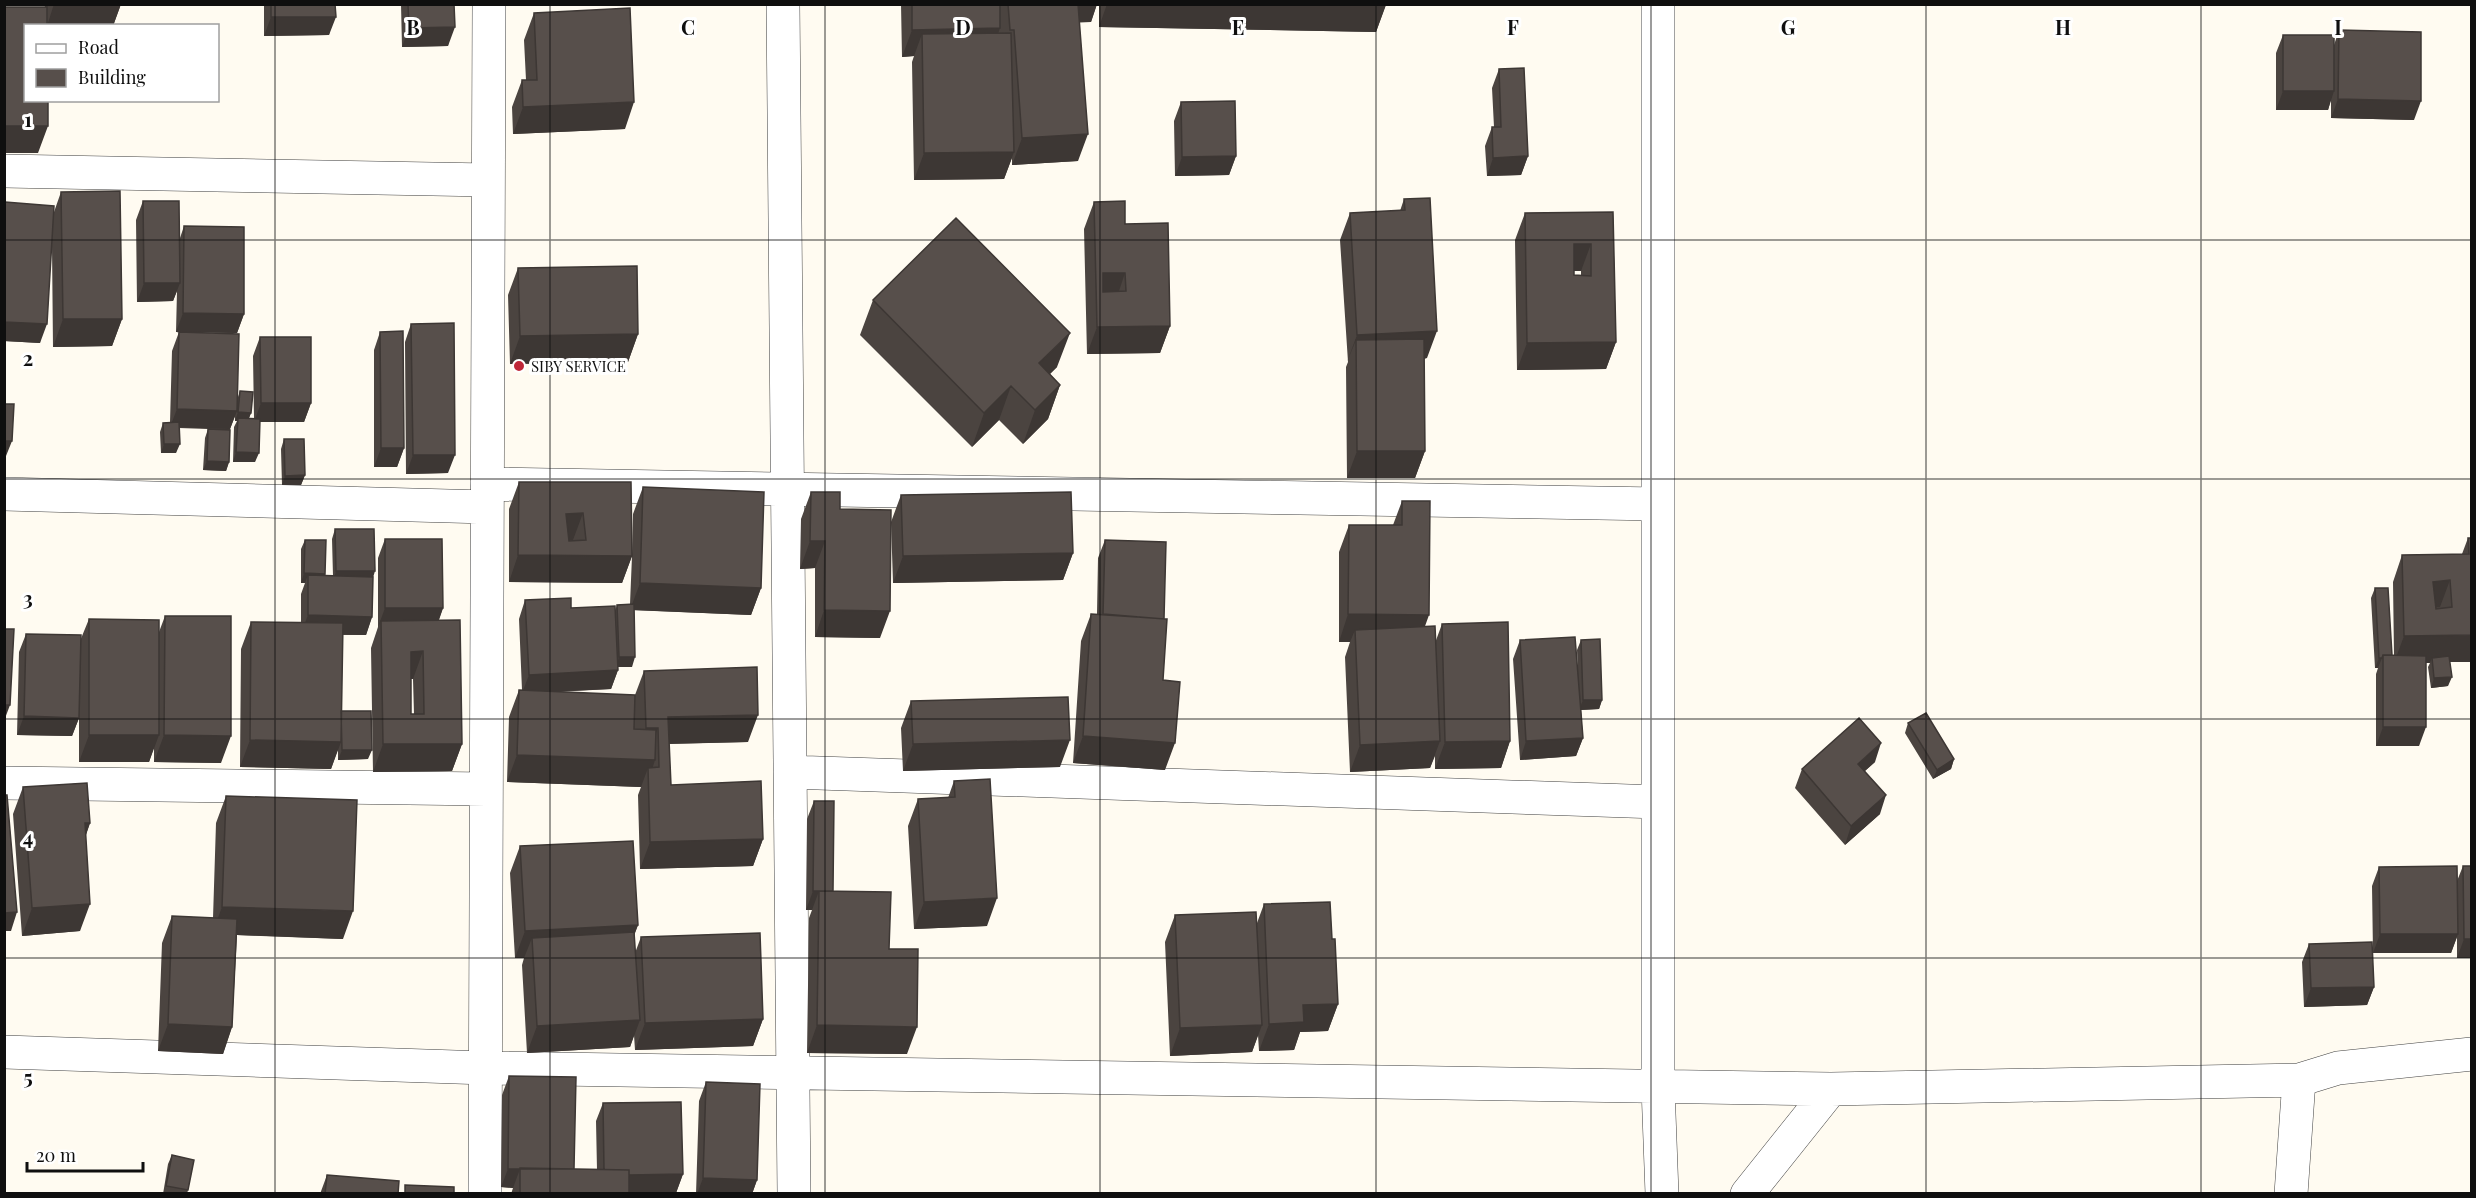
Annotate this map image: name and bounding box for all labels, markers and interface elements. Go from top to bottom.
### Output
text: B [406,13,420,40]
text: C [681,13,695,40]
text: D [955,13,971,40]
text: E [1232,13,1244,40]
text: F [1507,13,1519,40]
text: G [1781,13,1796,40]
text: H [2055,13,2071,40]
text: I [2334,13,2342,40]
legend [24,24,219,102]
text: Road [78,35,119,59]
text: Building [78,65,146,89]
text: 1 [24,105,32,132]
text: 2 [23,344,33,371]
place label: SIBY SERVICE [531,356,626,376]
marker: SIBY SERVICE [512,359,526,373]
text: 3 [23,584,33,611]
text: 4 [23,823,33,850]
text: 5 [23,1063,33,1090]
scale bar [27,1135,142,1173]
text: 20 m [36,1143,76,1167]

